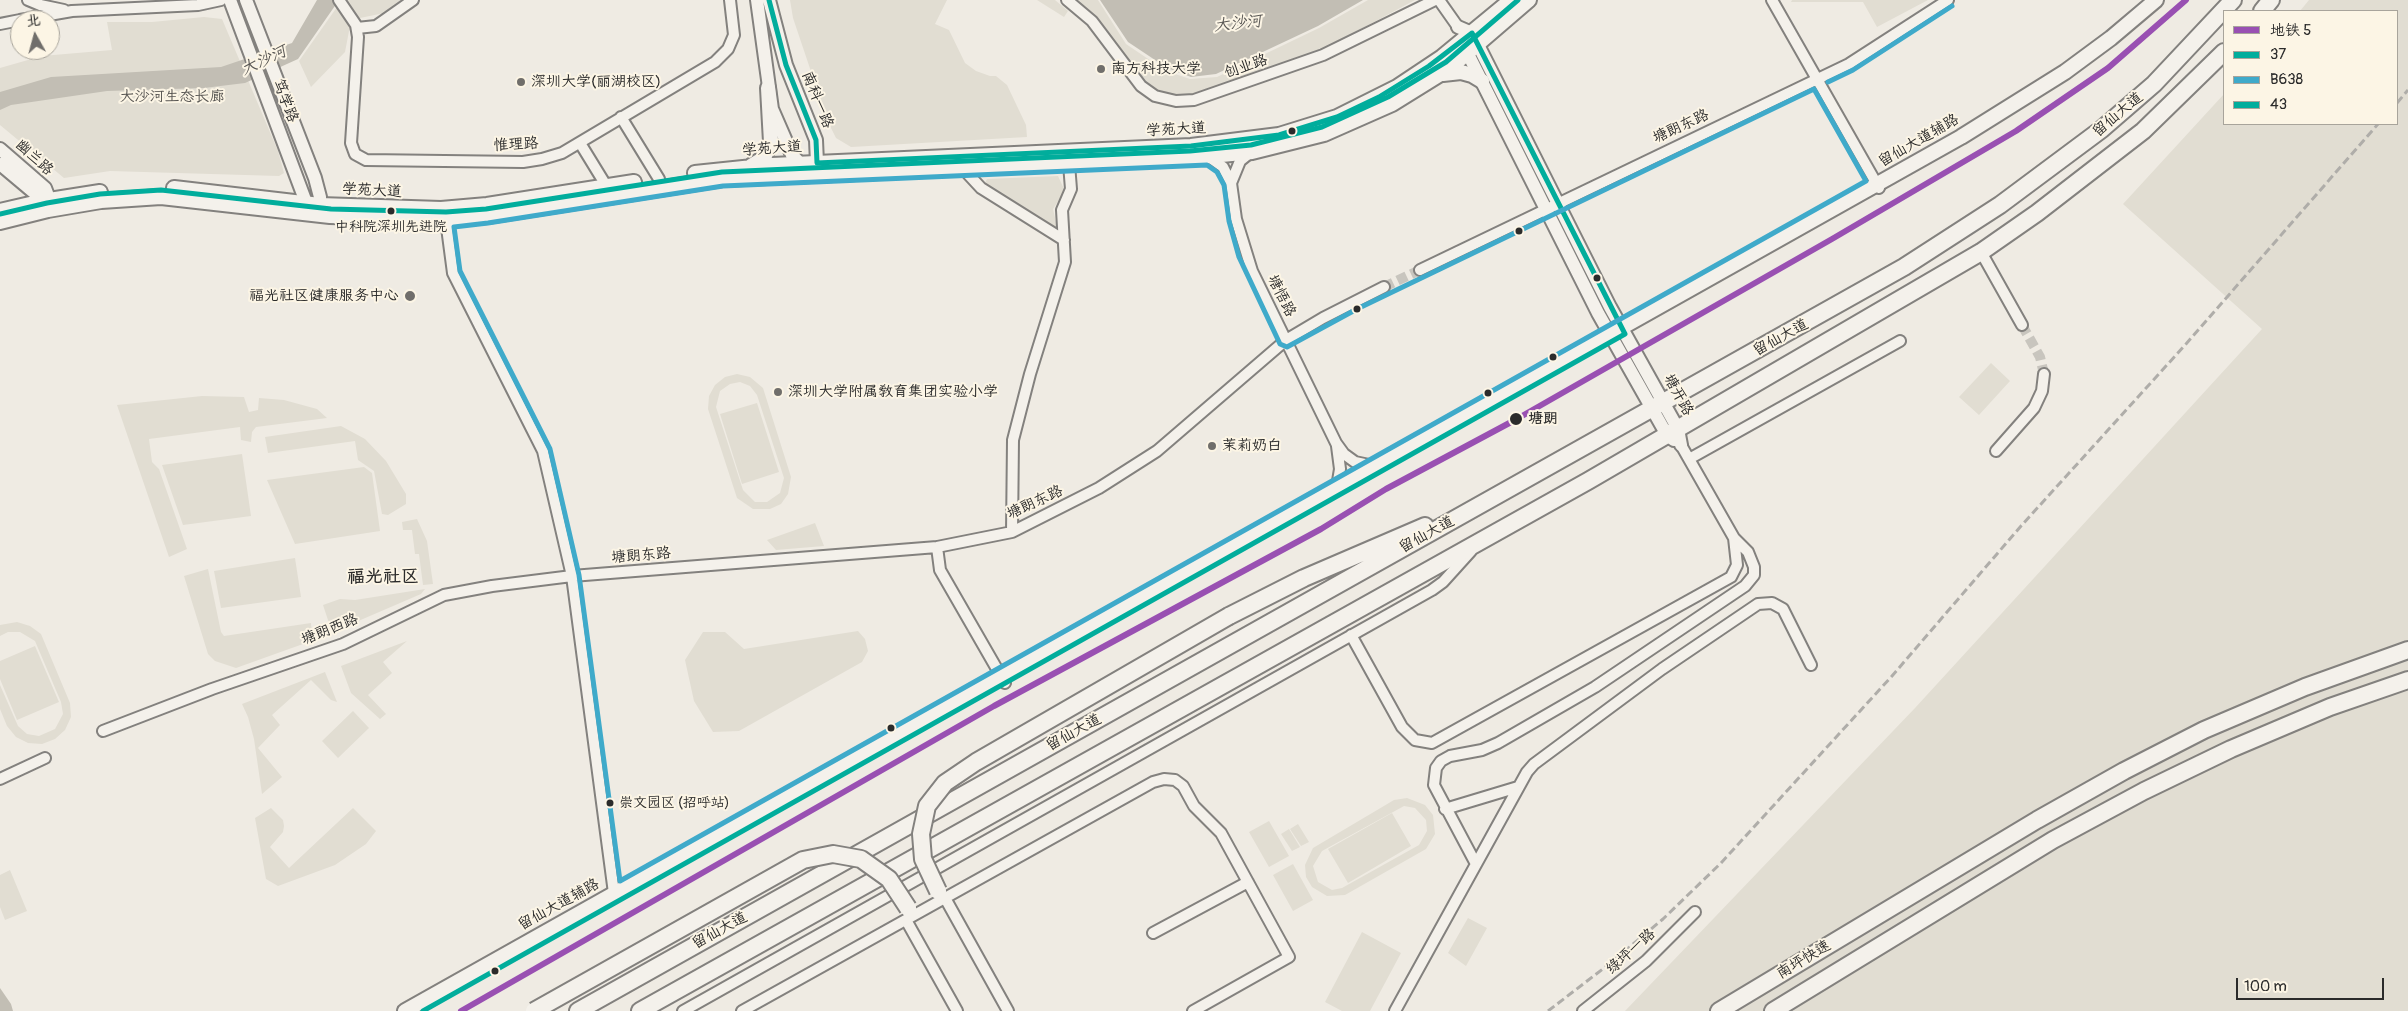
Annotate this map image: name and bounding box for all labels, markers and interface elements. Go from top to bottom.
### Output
north arrow [10,10,60,60]
legend [2223,10,2398,125]
text: 北 [25,11,41,30]
water label: 大沙河 [1213,12,1263,36]
text: 地铁 5 [2270,21,2311,40]
water label: 大沙河 [238,42,290,80]
text: 37 [2270,45,2286,64]
street label: 创业路 [1222,51,1270,83]
place label: 南方科技大学 [1111,60,1201,78]
marker: 南方科技大学 [1095,63,1107,75]
street label: 南科一路 [797,69,837,131]
text: B638 [2270,70,2303,89]
place label: 深圳大学(丽湖校区) [531,73,661,91]
marker: 深圳大学(丽湖校区) [515,76,527,88]
street label: 笃学路 [269,77,301,125]
park label: 大沙河生态长廊 [120,88,224,106]
street label: 留仙大道 [2089,89,2147,141]
text: 43 [2270,95,2287,114]
street label: 塘朗东路 [1650,106,1712,148]
street label: 留仙大道辅路 [1876,111,1962,171]
street label: 学苑大道 [1146,119,1206,141]
unlabelled marker [1287,126,1297,136]
street label: 惟理路 [493,135,539,155]
street label: 幽兰路 [11,136,57,180]
street label: 学苑大道 [741,138,803,160]
street label: 学苑大道 [342,180,402,202]
marker: 中科院深圳先进院 [386,206,396,216]
place label: 中科院深圳先进院 [335,219,447,235]
unlabelled marker [1514,226,1524,236]
street label: 塘悟路 [1263,272,1299,320]
unlabelled marker [1592,273,1602,283]
place label: 福光社区健康服务中心 [249,287,399,305]
marker: 福光社区健康服务中心 [403,289,417,303]
unlabelled marker [1352,304,1362,314]
street label: 留仙大道 [1750,316,1812,360]
unlabelled marker [1548,352,1558,362]
street label: 塘开路 [1659,371,1697,419]
place label: 深圳大学附属教育集团实验小学 [788,383,998,401]
marker: 深圳大学附属教育集团实验小学 [772,386,784,398]
unlabelled marker [1483,388,1493,398]
place label: 塘朗 [1528,410,1558,428]
marker: 塘朗 [1508,411,1524,427]
place label: 茉莉奶白 [1222,437,1282,455]
marker: 茉莉奶白 [1206,440,1218,452]
street label: 塘朗东路 [1004,482,1066,524]
street label: 留仙大道 [1396,513,1458,557]
street label: 塘朗东路 [610,544,672,568]
district label: 福光社区 [347,566,419,588]
street label: 塘朗西路 [299,610,361,650]
street label: 留仙大道 [1043,711,1105,755]
unlabelled marker [886,723,896,733]
place label: 崇文园区 (招呼站) [619,795,729,811]
marker: 崇文园区 (招呼站) [605,798,615,808]
street label: 留仙大道辅路 [515,875,603,935]
street label: 留仙大道 [689,909,751,953]
street label: 绿坪一路 [1603,925,1659,979]
street label: 南坪快速 [1774,937,1834,983]
unlabelled marker [490,966,500,976]
scale bar [2238,968,2386,1000]
text: 100 m [2244,977,2287,996]

